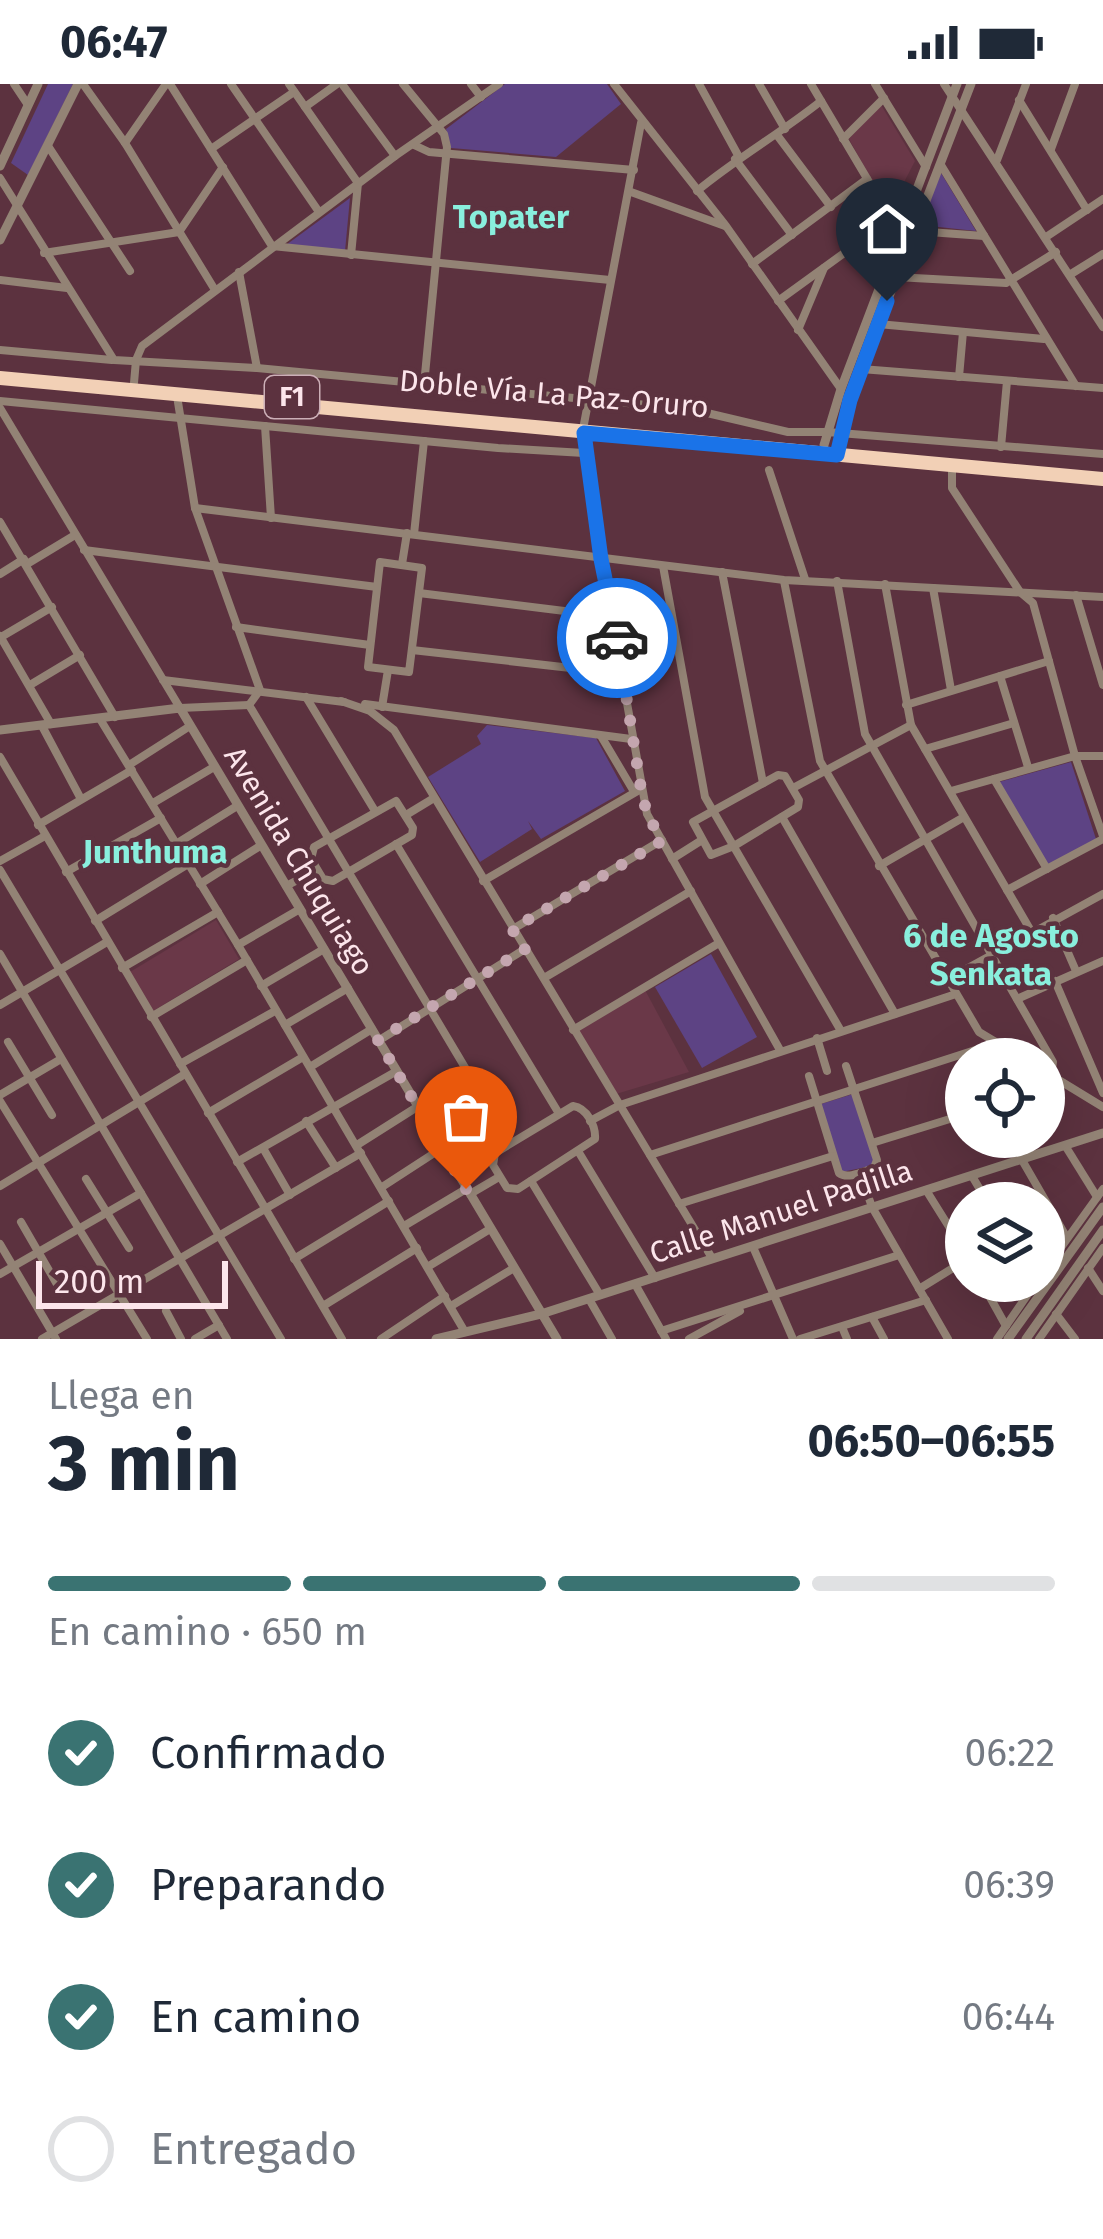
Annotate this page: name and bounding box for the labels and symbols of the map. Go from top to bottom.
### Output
pin [836,178,938,301]
district label: Topater [453,197,570,237]
street label: Doble Vía La Paz-Oruro [398,363,710,425]
road number: F1 [265,376,319,418]
courier [557,578,677,698]
street label: Avenida Chuquiago [216,740,382,982]
district label: Junthuma [81,832,228,872]
district label: 6 de Agosto Senkata [903,916,1079,994]
pin [415,1066,517,1189]
street label: Calle Manuel Padilla [645,1152,917,1272]
scale bar [36,1255,228,1308]

